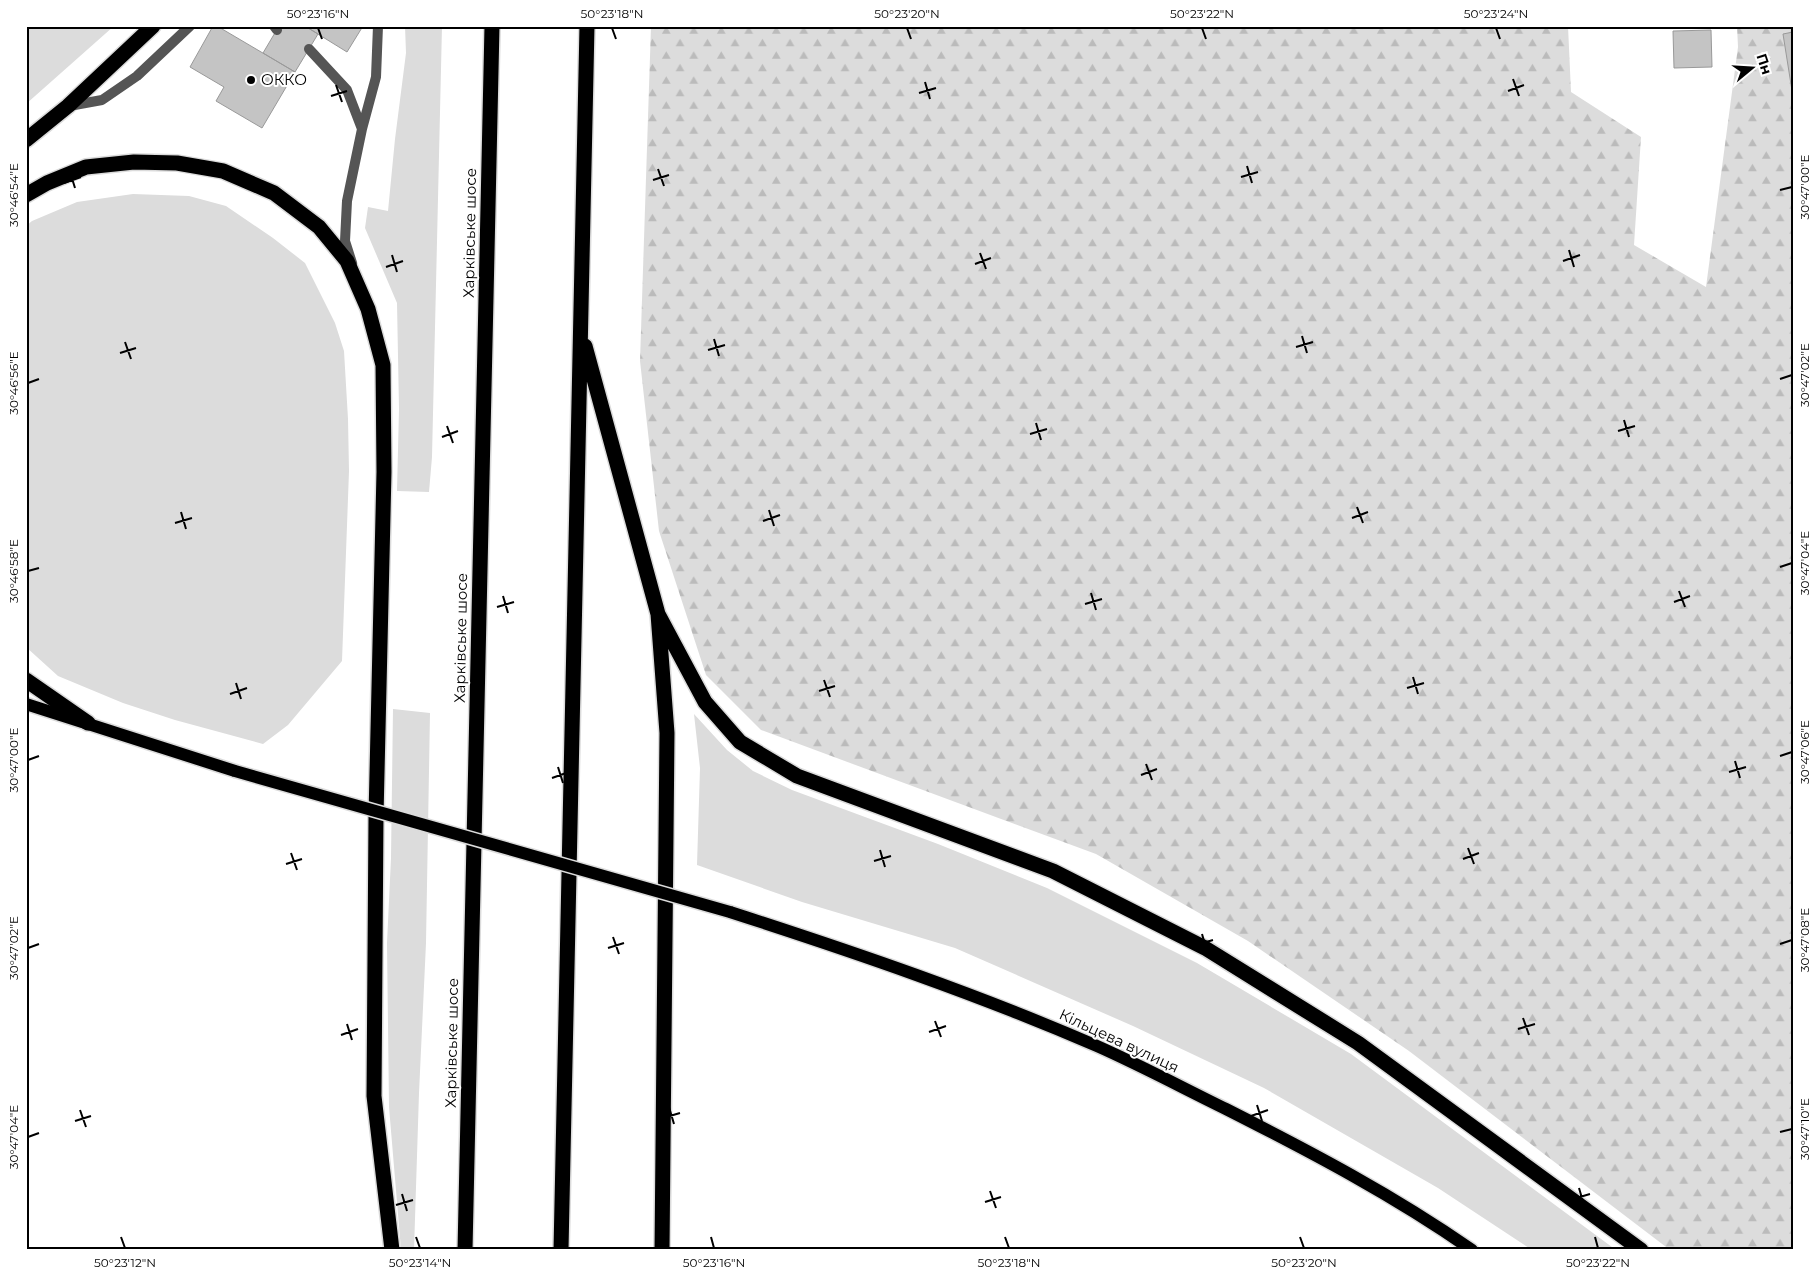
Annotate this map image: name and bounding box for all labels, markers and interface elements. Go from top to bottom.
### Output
text: 50°23'16"N [287,6,349,21]
text: 50°23'18"N [581,6,643,21]
text: 50°23'20"N [874,6,940,21]
text: 50°23'22"N [1170,6,1234,21]
text: 50°23'24"N [1464,6,1528,21]
north arrow [1726,42,1776,92]
text: Пн [1753,51,1776,77]
place label: ОККО [261,70,307,89]
marker: ОККО [245,74,257,86]
text: 30°47'00"E [1797,154,1812,220]
text: 30°46'54"E [6,163,21,227]
street label: Харківське шосе [459,168,480,298]
text: 30°47'02"E [1797,343,1812,407]
text: 30°46'56"E [6,351,21,415]
text: 30°47'04"E [1797,531,1812,595]
text: 30°46'58"E [6,539,21,603]
street label: Харківське шосе [450,573,471,703]
text: 30°47'06"E [1797,720,1812,784]
text: 30°47'00"E [6,727,21,793]
text: 30°47'08"E [1797,908,1812,972]
text: 30°47'02"E [6,916,21,980]
street label: Харківське шосе [441,978,462,1108]
street label: Кільцева вулиця [1056,1004,1182,1077]
text: 30°47'10"E [1797,1098,1812,1160]
text: 30°47'04"E [6,1105,21,1169]
text: 50°23'12"N [94,1255,156,1270]
text: 50°23'14"N [389,1255,451,1270]
text: 50°23'16"N [683,1255,745,1270]
text: 50°23'18"N [978,1255,1040,1270]
text: 50°23'20"N [1271,1255,1337,1270]
text: 50°23'22"N [1566,1255,1630,1270]

